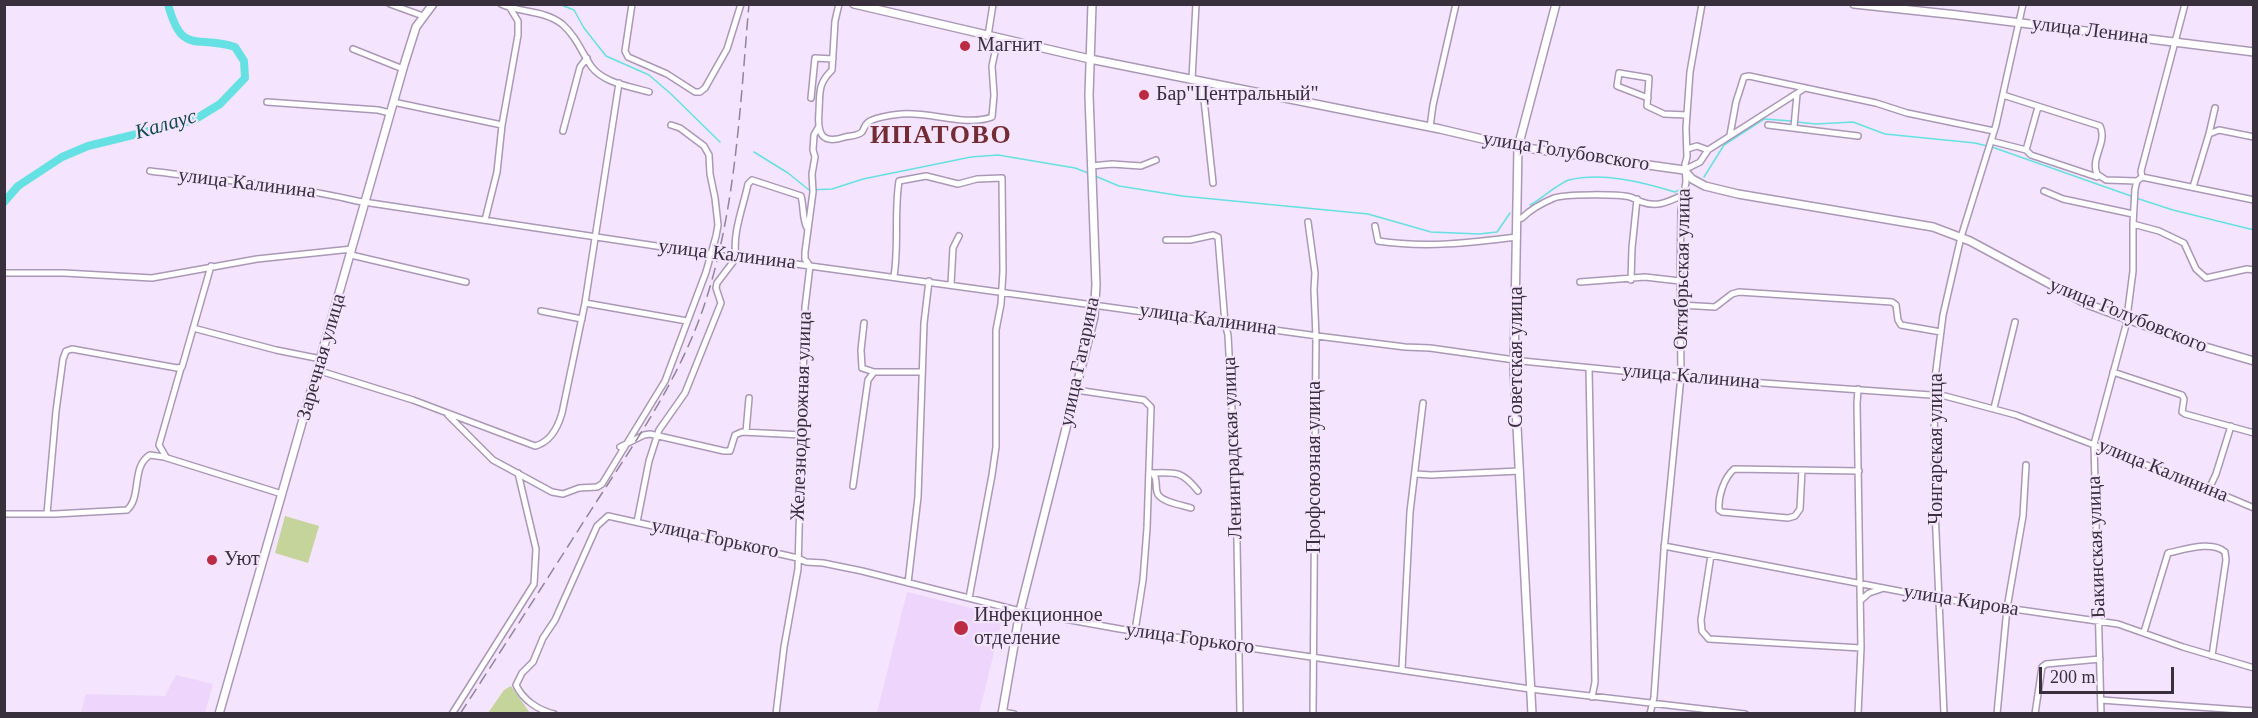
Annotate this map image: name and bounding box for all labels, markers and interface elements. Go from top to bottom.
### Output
street label: улица Ленина [2030,12,2150,50]
place label: Магнит [977,34,1042,58]
marker: Магнит [958,39,972,53]
place label: Бар"Центральный" [1156,83,1319,107]
marker: Бар"Центральный" [1137,88,1151,102]
water label: Калаус [132,104,200,146]
district label: ИПАТОВО [870,120,1012,152]
street label: улица Голубовского [1481,127,1651,177]
street label: улица Калинина [177,164,317,204]
street label: Октябрьская улица [1670,188,1696,350]
street label: улица Калинина [657,235,797,275]
street label: улица Голубовского [2045,273,2211,359]
street label: Советская улица [1505,286,1529,428]
street label: Заречная улица [292,291,352,423]
street label: улица Гагарина [1055,295,1105,429]
street label: улица Калинина [1138,299,1278,341]
street label: Железнодорожная улица [786,311,818,521]
street label: Ленинградская улица [1218,356,1248,540]
street label: улица Калинина [1621,359,1761,395]
street label: Чонгарская улица [1925,373,1949,525]
street label: Профсоюзная улица [1303,381,1327,553]
street label: улица Калинина [2094,434,2232,508]
street label: Бакинская улица [2083,476,2111,618]
street label: улица Горького [649,514,781,564]
place label: Уют [224,548,260,572]
marker: Уют [205,553,219,567]
street label: улица Кирова [1902,580,2020,622]
place label: Инфекционное отделение [974,604,1103,651]
street label: улица Горького [1124,618,1256,660]
marker: Инфекционное отделение [952,619,970,637]
scale bar [2042,655,2177,693]
text: 200 m [2050,667,2096,687]

